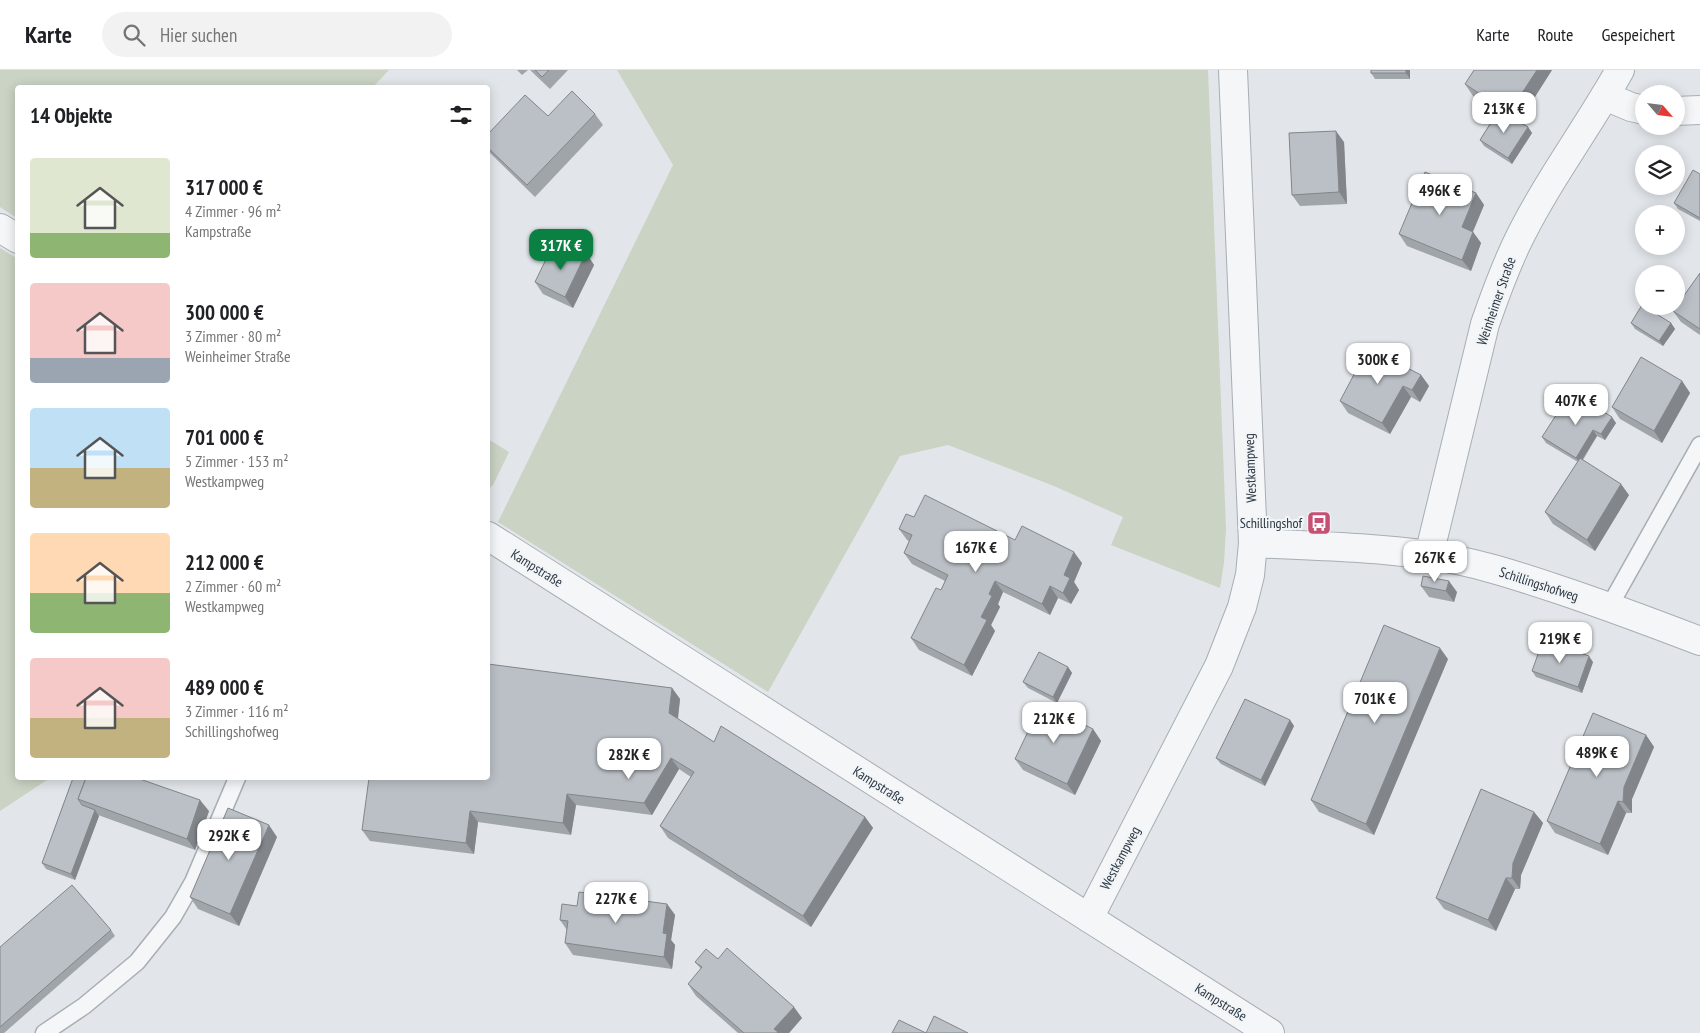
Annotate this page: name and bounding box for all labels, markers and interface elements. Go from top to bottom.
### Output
search box [102,12,452,57]
text: Karte [25,19,72,50]
icon: search [120,21,148,49]
text: Hier suchen [160,23,237,47]
text: Karte [1476,23,1510,46]
text: Route [1538,23,1573,46]
text: Gespeichert [1601,23,1675,46]
north arrow [1635,85,1685,135]
map controls [1635,85,1685,315]
pin: 213K € [1463,92,1545,134]
text: 213K € [1483,98,1525,118]
icon: filters [447,101,475,129]
text: 14 Objekte [30,102,113,129]
button: layers [1635,145,1685,195]
text: 317 000 € [185,174,263,201]
pin: 496K € [1399,174,1481,216]
icon: home [70,178,130,238]
text: 496K € [1419,180,1461,200]
text: 4 Zimmer · 96 m² [185,201,281,221]
button: + [1635,205,1685,255]
text: Kampstraße [185,221,251,241]
pin: 317K € [520,228,602,271]
text: 317K € [540,235,582,255]
street label: Weinheimer Straße [1472,254,1520,348]
button: − [1635,265,1685,315]
text: 300 000 € [185,299,264,326]
icon: home [70,303,130,363]
text: 3 Zimmer · 80 m² [185,326,281,346]
pin: 300K € [1337,342,1419,385]
text: Weinheimer Straße [185,346,291,366]
text: 300K € [1357,349,1399,369]
pin: 407K € [1535,384,1617,426]
text: 407K € [1555,390,1597,410]
text: 701 000 € [185,424,264,451]
icon: home [70,428,130,488]
street label: Westkampweg [1240,433,1260,503]
text: 5 Zimmer · 153 m² [185,451,289,471]
text: Westkampweg [185,471,264,491]
bus stop icon: Schillingshof [1306,510,1332,536]
place label: Schillingshof [1240,514,1302,532]
pin: 167K € [935,530,1017,573]
text: 167K € [955,537,997,557]
pin: 267K € [1394,540,1476,583]
street label: Kampstraße [508,545,567,591]
text: 267K € [1414,547,1456,567]
text: 212 000 € [185,549,264,576]
icon: home [70,553,130,613]
street label: Schillingshofweg [1497,563,1581,605]
text: 2 Zimmer · 60 m² [185,576,281,596]
text: Westkampweg [185,596,264,616]
pin: 219K € [1519,622,1601,664]
text: 219K € [1539,628,1581,648]
text: 489 000 € [185,674,264,701]
icon: home [70,678,130,738]
pin: 701K € [1334,682,1416,724]
text: 701K € [1354,688,1396,708]
text: 3 Zimmer · 116 m² [185,701,289,721]
pin: 212K € [1013,702,1095,744]
text: 212K € [1033,708,1075,728]
text: Schillingshofweg [185,721,279,741]
pin: 489K € [1556,736,1638,778]
pin: 282K € [588,738,670,780]
text: 489K € [1576,742,1618,762]
text: 282K € [608,744,650,764]
street label: Kampstraße [850,762,909,808]
pin: 292K € [188,818,270,861]
street label: Westkampweg [1096,823,1144,893]
text: 292K € [208,825,250,845]
pin: 227K € [575,882,657,924]
text: 227K € [595,888,637,908]
street label: Kampstraße [1192,979,1251,1025]

